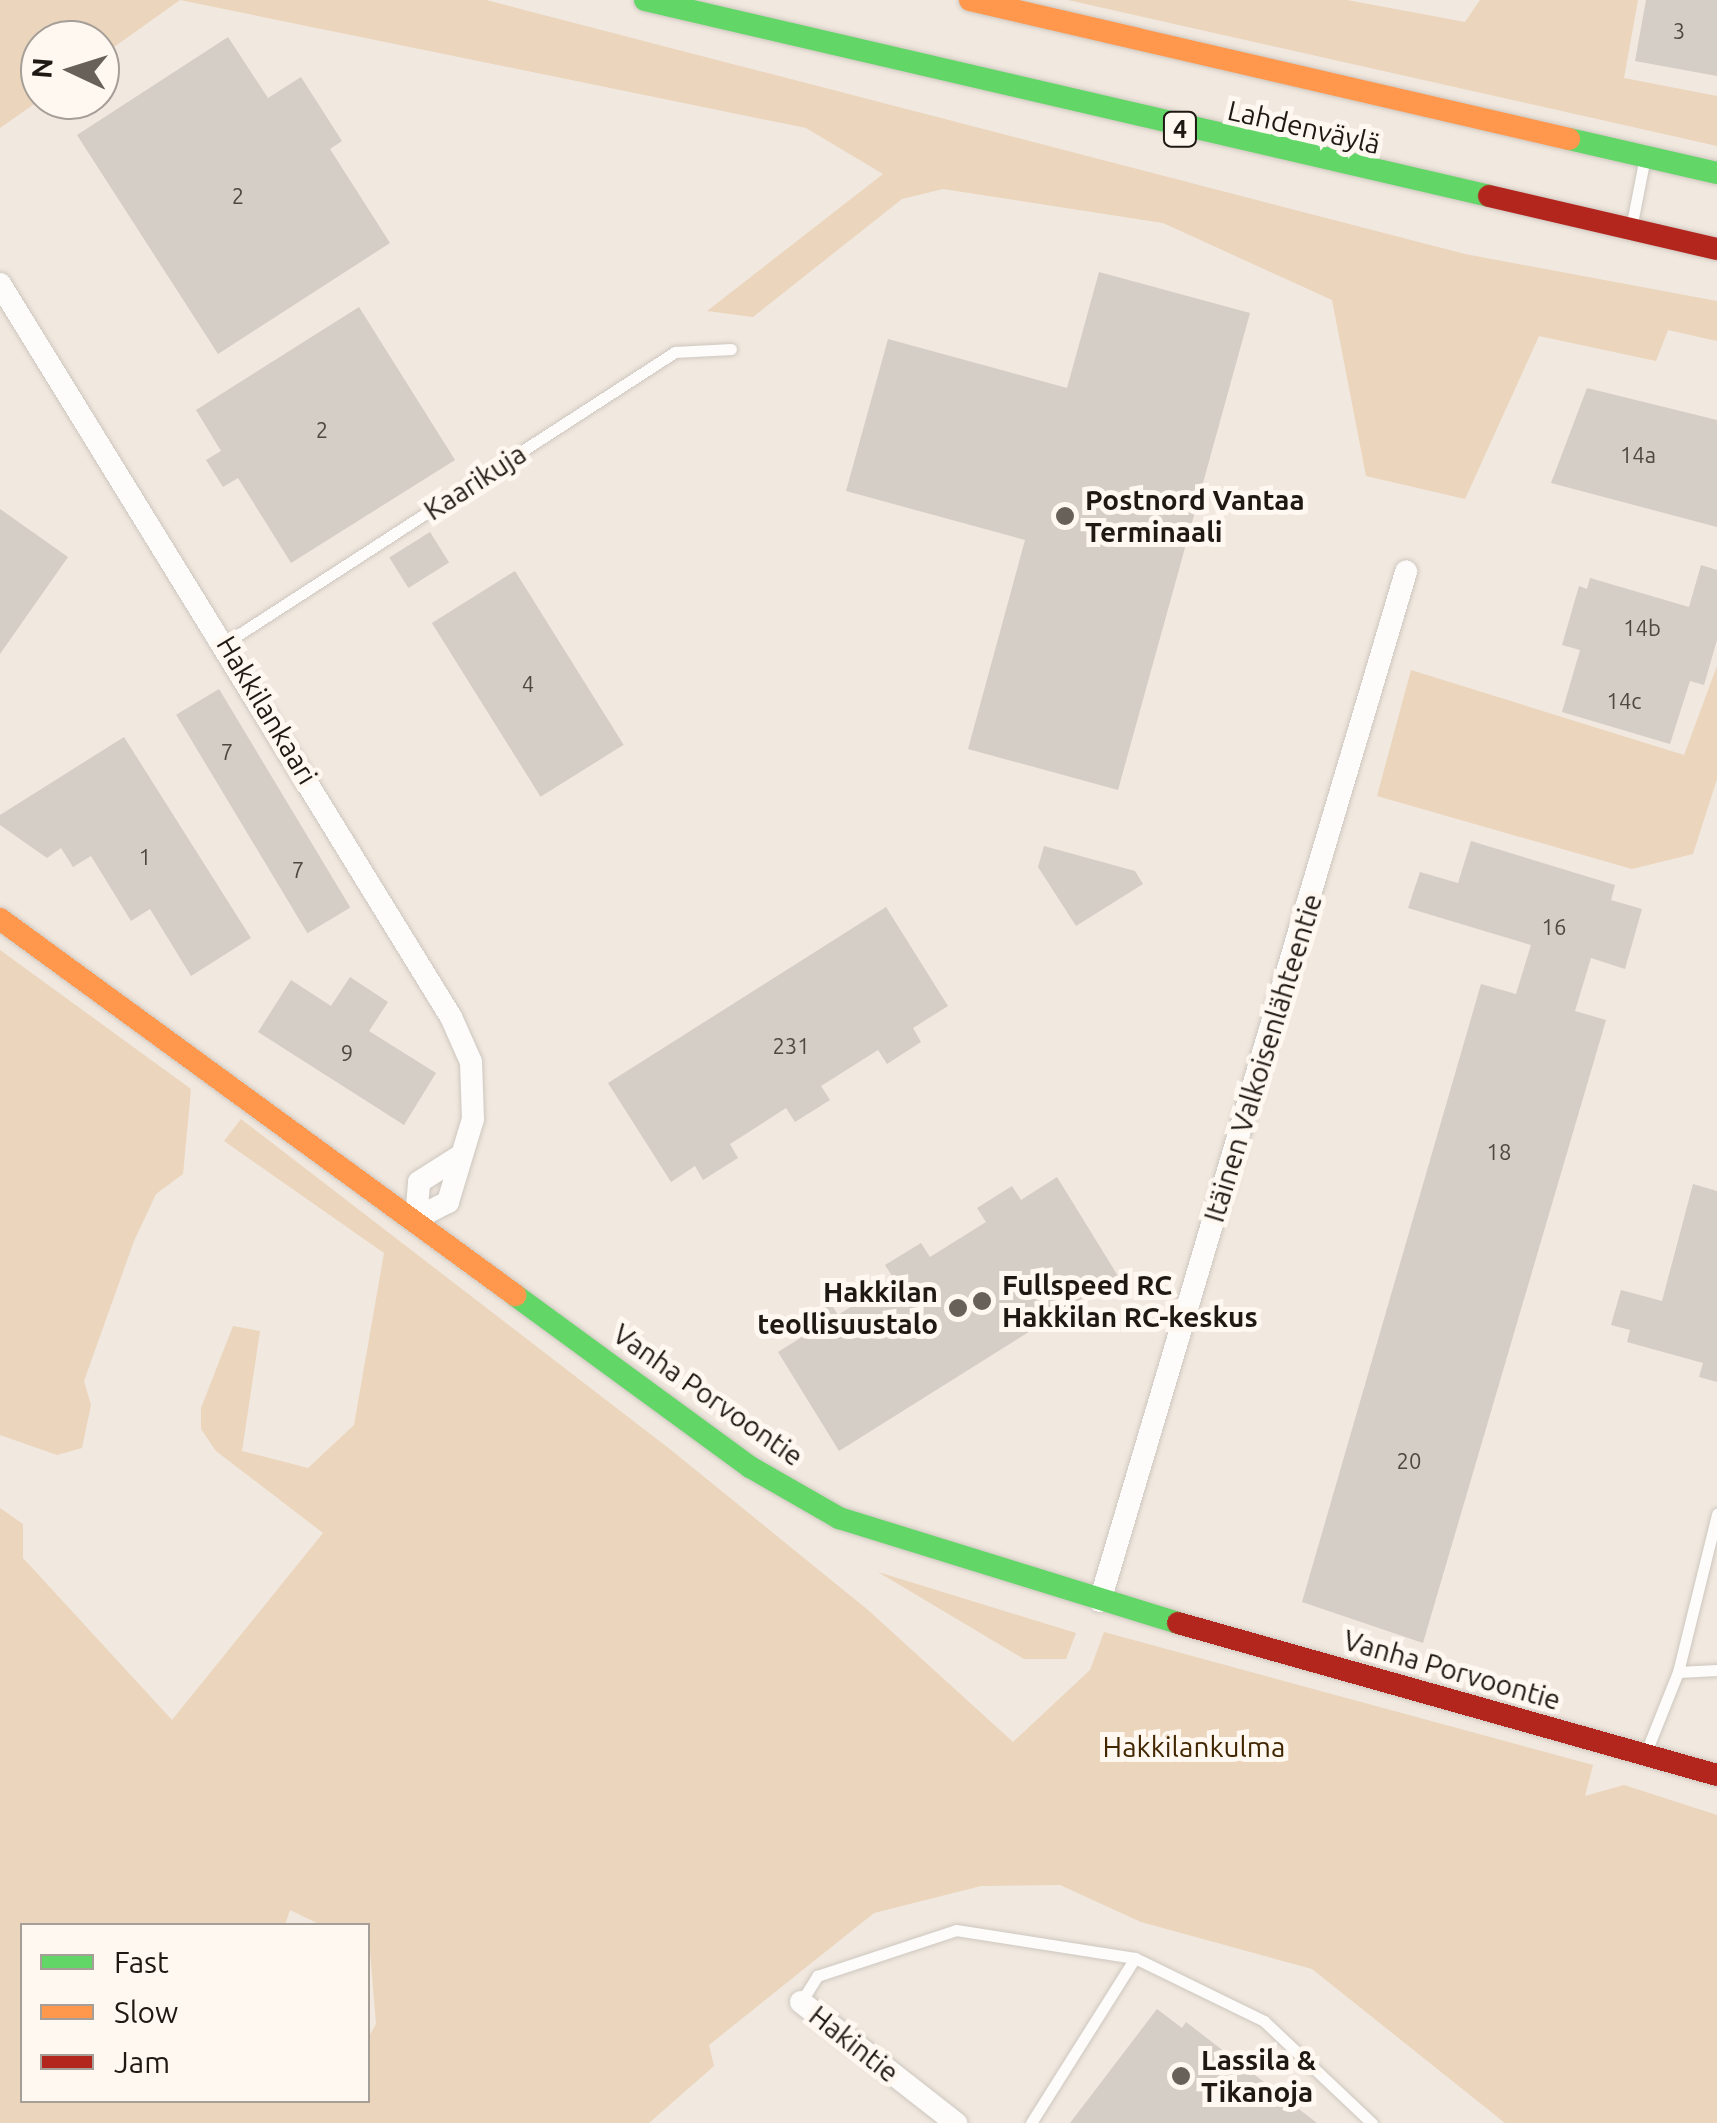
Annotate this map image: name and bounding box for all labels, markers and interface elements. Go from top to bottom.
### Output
house number: 3 [1673,18,1685,44]
north arrow [20,20,120,120]
text: N [25,57,58,80]
street label: Lahdenväylä [1224,93,1384,161]
road number: 4 [1162,109,1198,149]
house number: 2 [232,183,244,209]
house number: 2 [316,417,328,443]
street label: Kaarikuja [418,437,532,527]
house number: 14a [1620,442,1656,468]
place label: Postnord Vantaa Terminaali [1085,483,1305,549]
marker: Postnord Vantaa Terminaali [1054,505,1076,527]
house number: 14b [1623,615,1661,641]
street label: Hakkilankaari [210,630,324,790]
house number: 4 [522,671,534,697]
house number: 14c [1606,688,1642,714]
house number: 7 [221,739,233,765]
house number: 1 [139,844,151,870]
house number: 7 [292,857,304,883]
street label: Itäinen Valkoisenlähteentie [1197,890,1329,1226]
house number: 16 [1542,914,1566,940]
house number: 231 [772,1033,810,1059]
house number: 9 [341,1040,353,1066]
house number: 18 [1487,1139,1511,1165]
place label: Fullspeed RC Hakkilan RC-keskus [1002,1268,1258,1334]
place label: Hakkilan teollisuustalo [757,1275,938,1341]
marker: Fullspeed RC Hakkilan RC-keskus [971,1290,993,1312]
marker: Hakkilan teollisuustalo [947,1297,969,1319]
street label: Vanha Porvoontie [607,1317,809,1473]
house number: 20 [1397,1448,1421,1474]
street label: Vanha Porvoontie [1340,1623,1564,1717]
park label: Hakkilankulma [1103,1730,1285,1764]
legend [20,1923,370,2103]
text: Fast [114,1945,169,1979]
text: Slow [114,1995,178,2029]
street label: Hakintie [803,1999,905,2089]
place label: Lassila & Tikanoja [1201,2043,1316,2109]
text: Jam [114,2045,170,2079]
marker: Lassila & Tikanoja [1170,2065,1192,2087]

